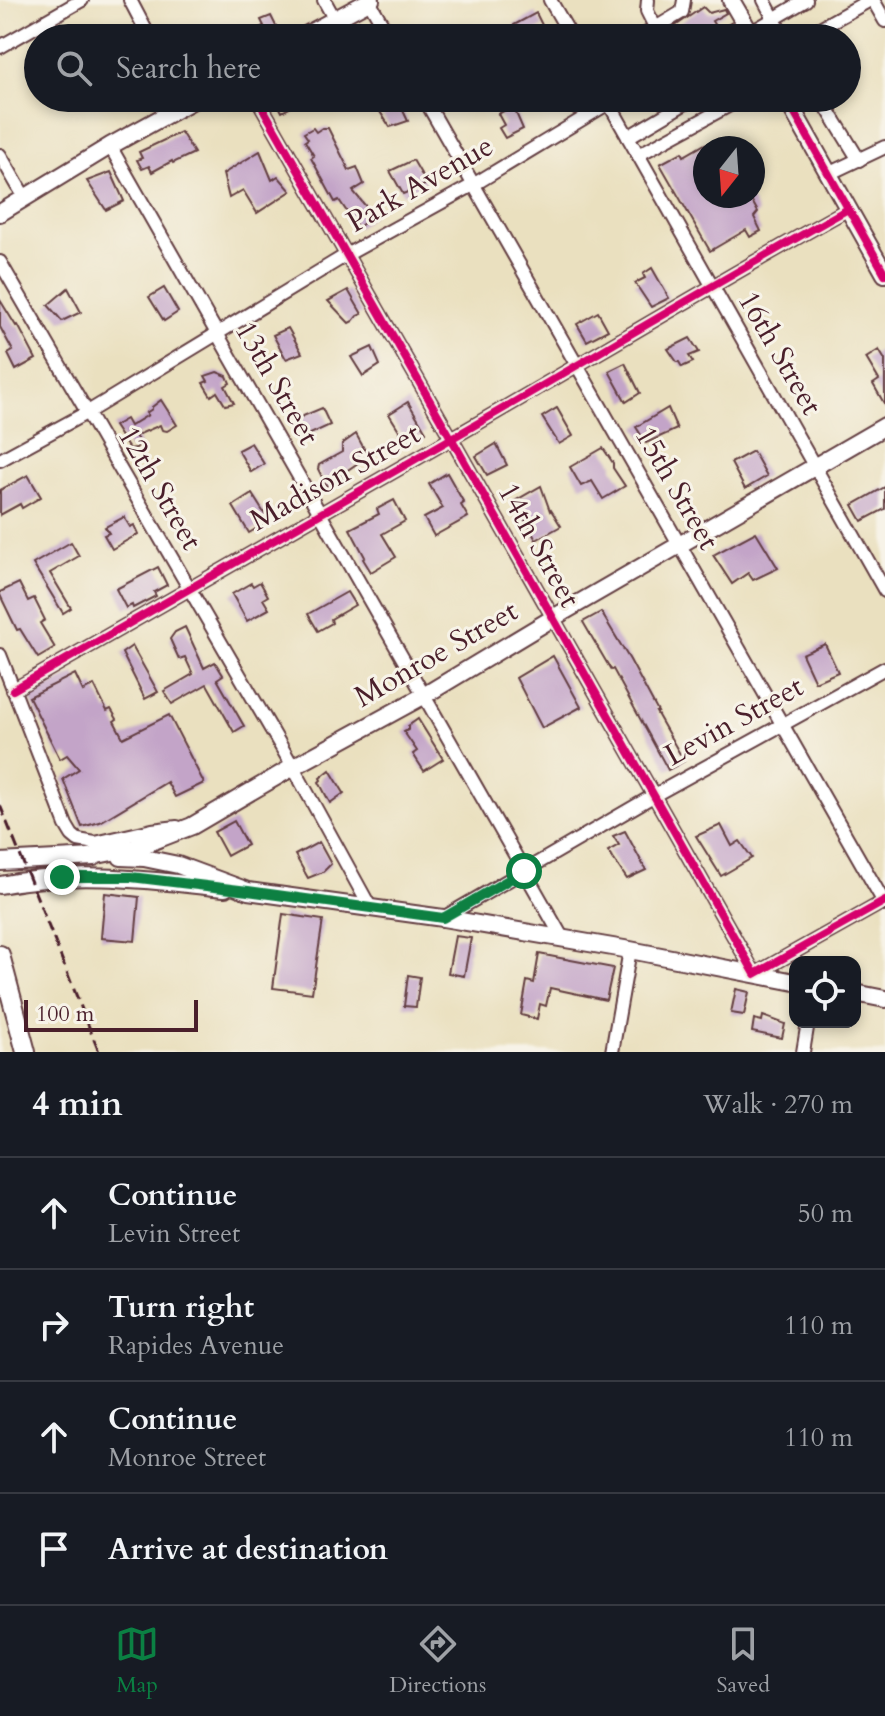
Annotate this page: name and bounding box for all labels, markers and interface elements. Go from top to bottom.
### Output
search box [24,24,861,112]
icon: search [52,46,96,90]
text: Search here [116,48,261,89]
street label: Park Avenue [339,125,501,243]
north arrow [693,136,765,208]
street label: 16th Street [728,283,832,423]
street label: 13th Street [225,313,329,453]
street label: Madison Street [242,413,428,541]
street label: 12th Street [108,418,212,558]
street label: 15th Street [625,418,729,558]
street label: 14th Street [488,475,590,615]
street label: Monroe Street [347,590,526,717]
street label: Levin Street [657,666,811,776]
route start [506,853,542,889]
route end [44,859,80,895]
map controls [789,956,861,1028]
button: locate [789,956,861,1028]
scale bar [24,996,198,1032]
text: 100 m [36,999,94,1029]
text: 4 min [32,1081,123,1127]
text: Walk · 270 m [703,1087,853,1122]
text: Continue [108,1175,237,1216]
icon: ahead [32,1191,76,1235]
text: 50 m [797,1196,853,1231]
text: Levin Street [108,1216,240,1251]
text: Turn right [108,1287,254,1328]
icon: right [32,1303,76,1347]
text: 110 m [784,1308,853,1343]
text: Rapides Avenue [108,1328,284,1363]
text: Continue [108,1399,237,1440]
icon: ahead [32,1415,76,1459]
text: 110 m [784,1420,853,1455]
text: Monroe Street [108,1440,266,1475]
icon: arrive [32,1527,76,1571]
text: Arrive at destination [108,1529,388,1570]
tab: Map [115,1622,159,1700]
tab: Directions [389,1622,486,1700]
tab: Saved [717,1622,770,1700]

